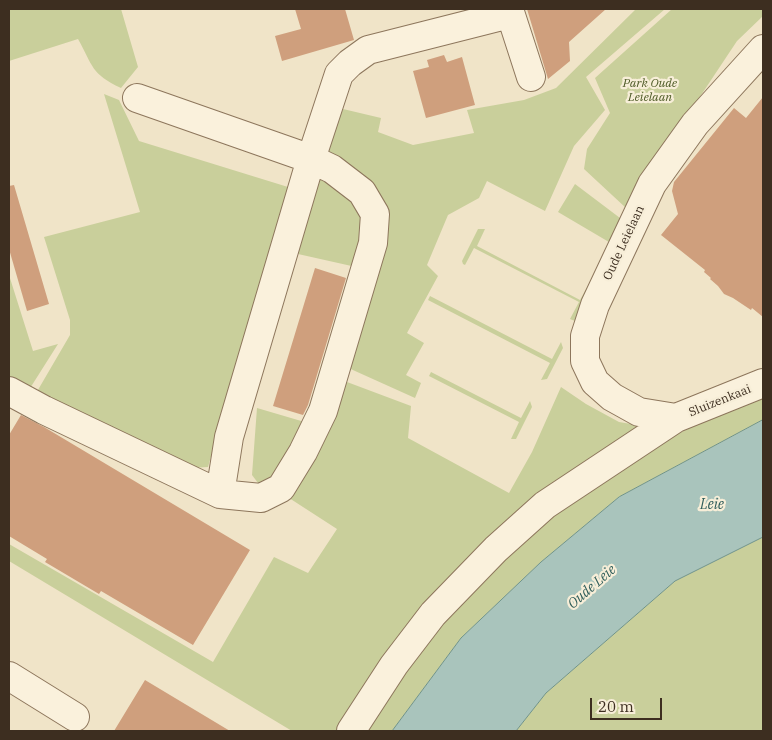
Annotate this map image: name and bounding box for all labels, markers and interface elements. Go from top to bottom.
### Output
park label: Park Oude Leielaan [623,77,677,105]
street label: Oude Leielaan [600,203,648,283]
street label: Sluizenkaai [687,382,753,420]
water label: Leie [700,497,724,513]
water label: Oude Leie [564,562,620,612]
scale bar [592,688,664,720]
text: 20 m [598,697,634,716]

